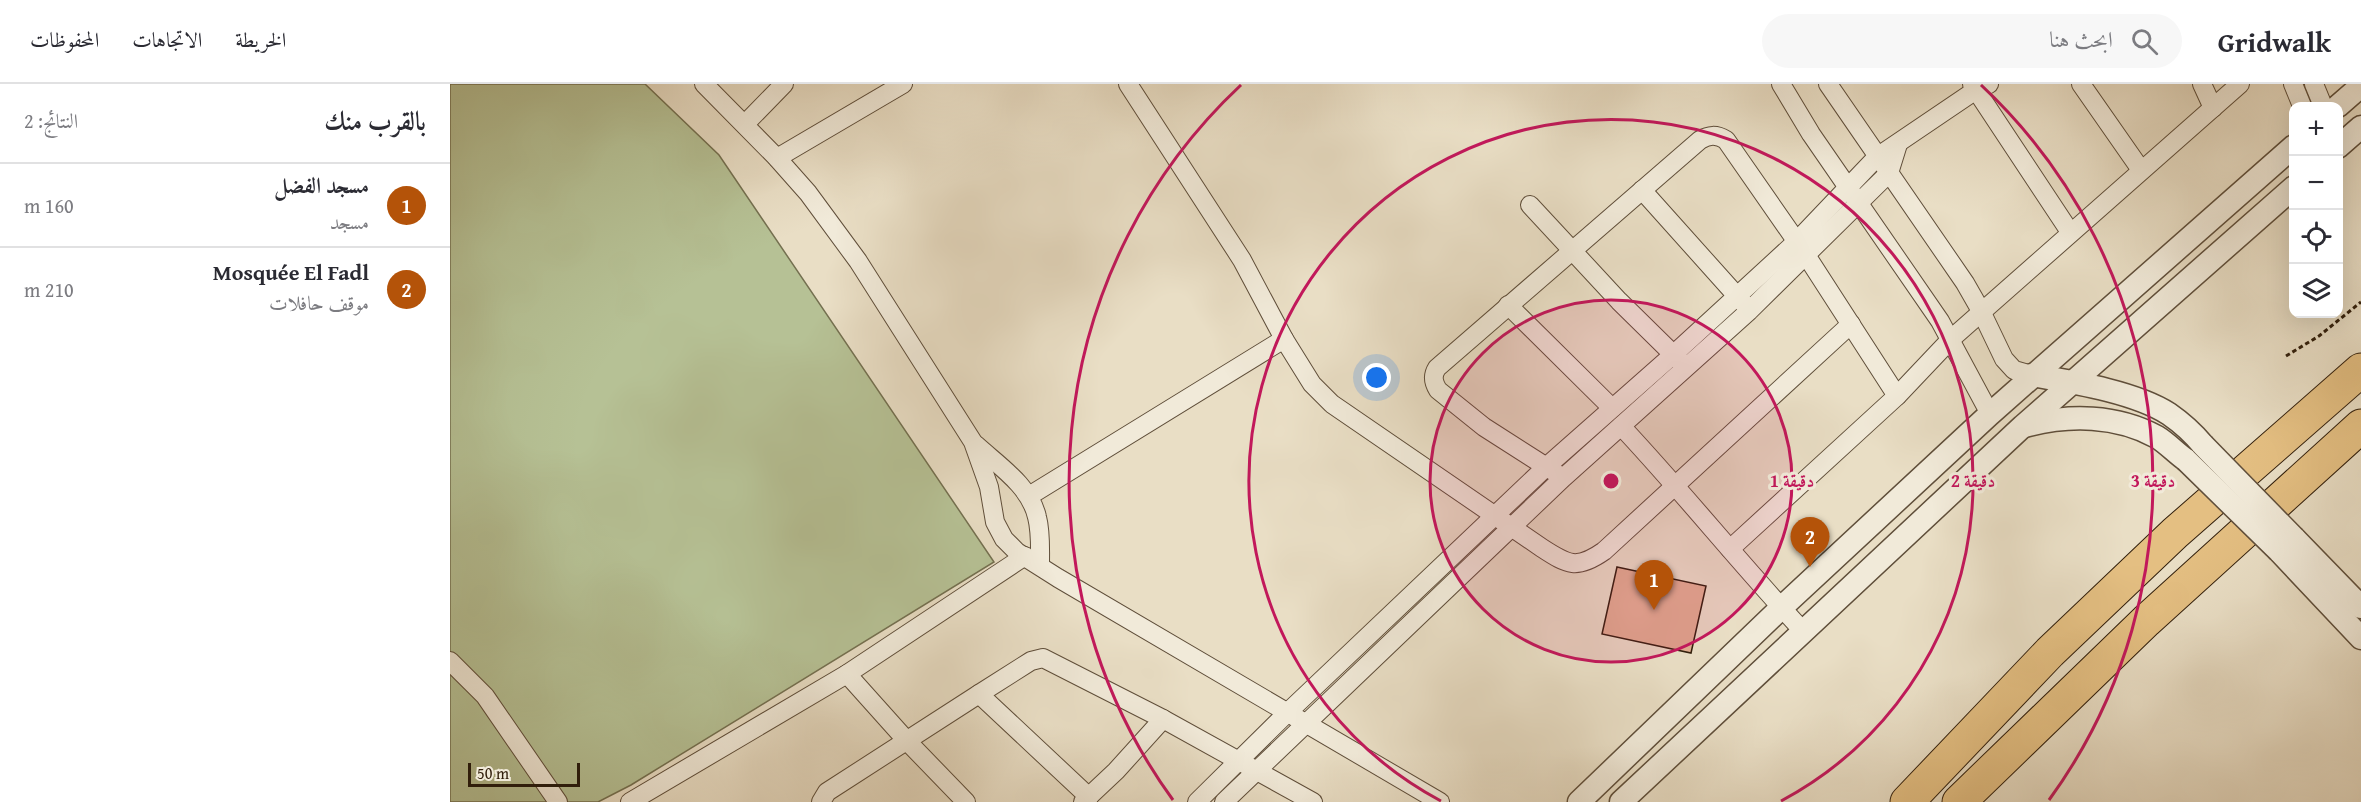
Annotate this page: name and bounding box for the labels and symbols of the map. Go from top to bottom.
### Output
your location [1362,363,1391,392]
text: 1 دقيقة [1770,467,1814,494]
text: 2 دقيقة [1951,467,1995,494]
text: 3 دقيقة [2131,467,2175,494]
centre of rings [1601,471,1621,491]
pin: 2 [1790,518,1830,567]
pin: 1 [1634,560,1674,610]
scale bar [468,760,580,788]

